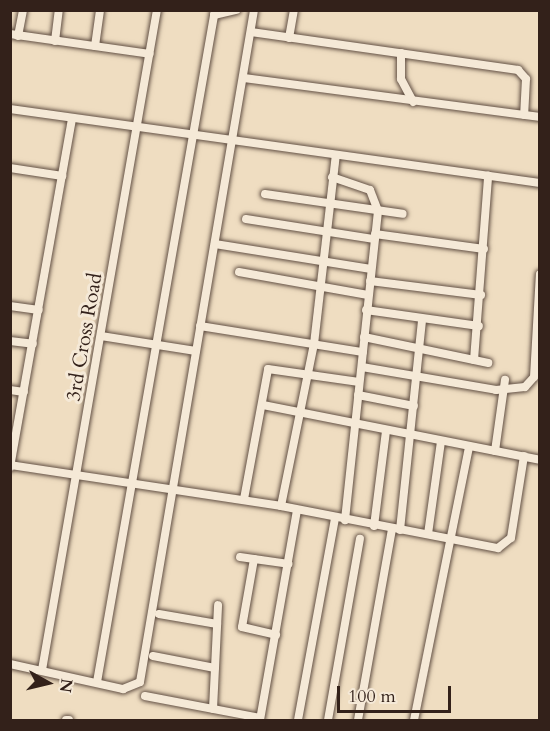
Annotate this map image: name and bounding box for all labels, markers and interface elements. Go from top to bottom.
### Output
street label: 3rd Cross Road [61,271,107,403]
north arrow [18,653,78,713]
scale bar [340,674,454,712]
text: N [54,677,78,694]
text: 100 m [348,684,396,709]

